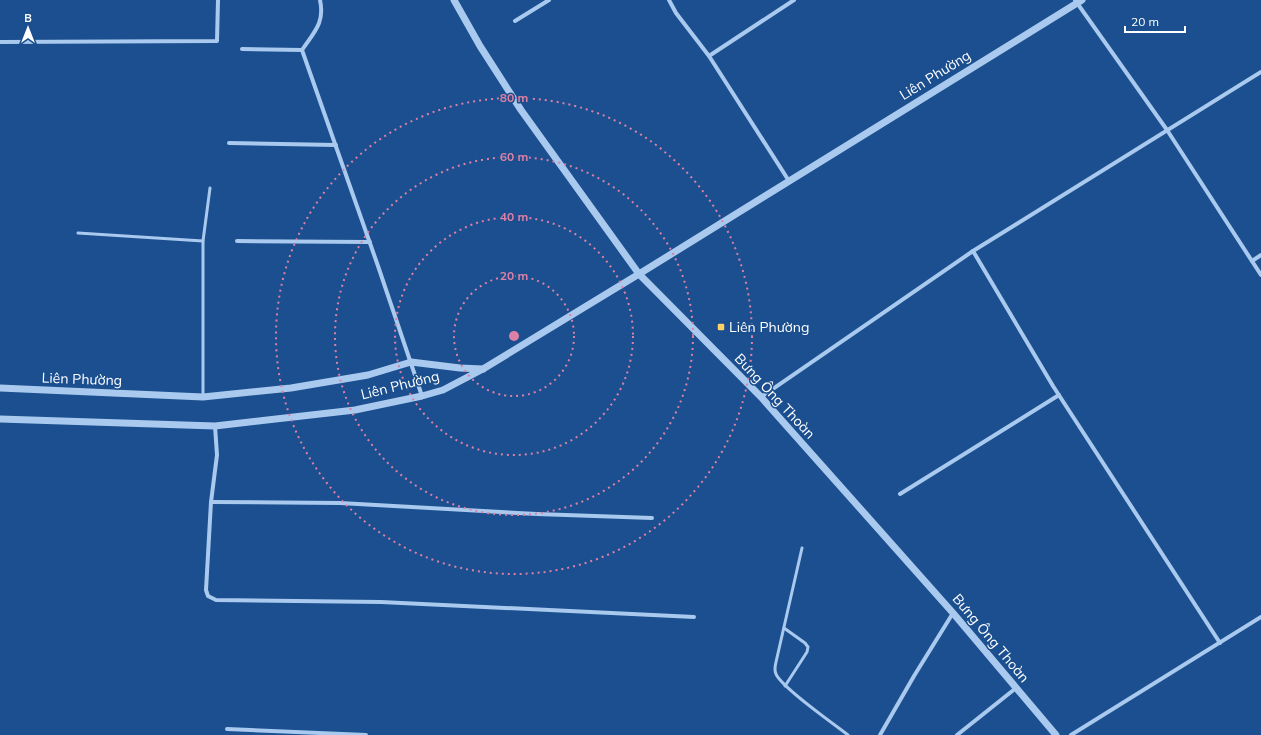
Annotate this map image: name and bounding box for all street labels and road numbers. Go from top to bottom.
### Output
street label: Liên Phường [896,46,974,104]
street label: Bưng Ông Thoàn [731,350,819,442]
street label: Liên Phường [359,367,441,403]
street label: Liên Phường [41,369,123,389]
street label: Bưng Ông Thoàn [949,590,1033,686]

